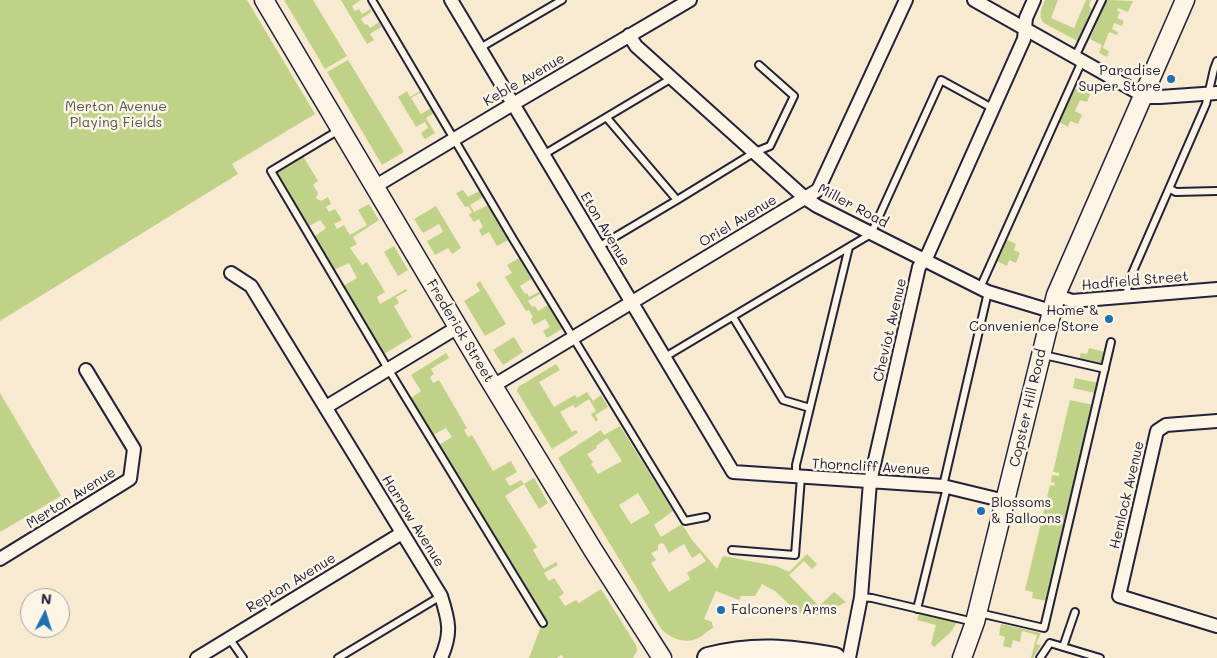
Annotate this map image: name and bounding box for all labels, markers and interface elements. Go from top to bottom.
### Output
street label: Keble Avenue [480,50,568,110]
place label: Paradise Super Store [1079,63,1161,95]
marker: Paradise Super Store [1165,73,1177,85]
park label: Merton Avenue Playing Fields [65,99,167,132]
street label: Miller Road [815,180,891,232]
street label: Eton Avenue [576,189,634,269]
street label: Oriel Avenue [696,191,780,251]
street label: Hadfield Street [1081,268,1189,294]
street label: Frederick Street [423,276,497,386]
street label: Cheviot Avenue [870,277,910,383]
place label: Home & Convenience Store [969,303,1099,336]
marker: Home & Convenience Store [1103,313,1115,325]
street label: Copster Hill Road [1006,347,1050,469]
street label: Hemlock Avenue [1106,439,1148,551]
street label: Thorncliff Avenue [811,456,931,478]
street label: Merton Avenue [23,464,119,532]
street label: Harrow Avenue [378,472,448,570]
place label: Blossoms & Balloons [991,495,1061,528]
marker: Blossoms & Balloons [975,505,987,517]
street label: Repton Avenue [243,550,339,616]
north arrow [20,588,70,638]
text: N [40,589,52,608]
place label: Falconers Arms [731,602,837,618]
marker: Falconers Arms [715,604,727,616]

